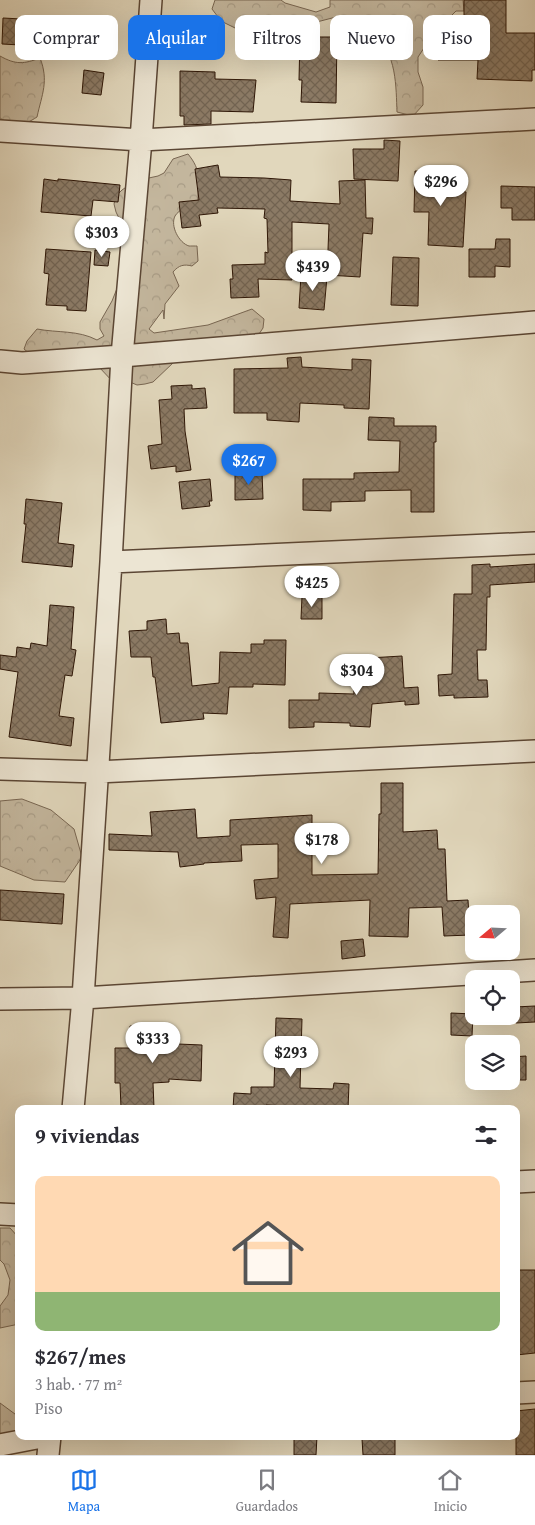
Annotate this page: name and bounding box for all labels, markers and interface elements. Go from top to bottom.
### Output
chip: Comprar [15,15,118,60]
chip: Alquilar [128,15,225,60]
chip: Filtros [235,15,320,60]
chip: Nuevo [330,15,413,60]
chip: Piso [423,15,490,60]
pin: $296 [411,164,471,207]
text: $296 [424,169,458,193]
pin: $303 [72,216,132,258]
text: $303 [85,220,119,244]
pin: $439 [283,250,343,292]
text: $439 [296,254,330,278]
pin: $267 [219,444,279,486]
text: $267 [232,448,266,472]
pin: $425 [282,566,342,608]
text: $425 [295,570,329,594]
pin: $304 [327,654,387,696]
text: $304 [340,658,374,682]
pin: $178 [292,822,352,865]
text: $178 [305,827,339,851]
north arrow [465,905,520,960]
map controls [465,905,520,1090]
button: locate [465,970,520,1025]
pin: $333 [123,1022,183,1064]
text: $333 [136,1026,170,1050]
button: layers [465,1035,520,1090]
pin: $293 [261,1036,321,1078]
text: $293 [274,1040,308,1064]
text: 9 viviendas [35,1120,140,1151]
icon: filters [472,1121,500,1149]
icon: home [223,1208,313,1298]
text: $267/mes [35,1341,126,1372]
text: 3 hab. · 77 m² [35,1372,122,1396]
text: Piso [35,1396,63,1420]
tab: Mapa [68,1466,100,1516]
tab: Guardados [236,1466,298,1516]
tab: Inicio [434,1466,467,1516]

